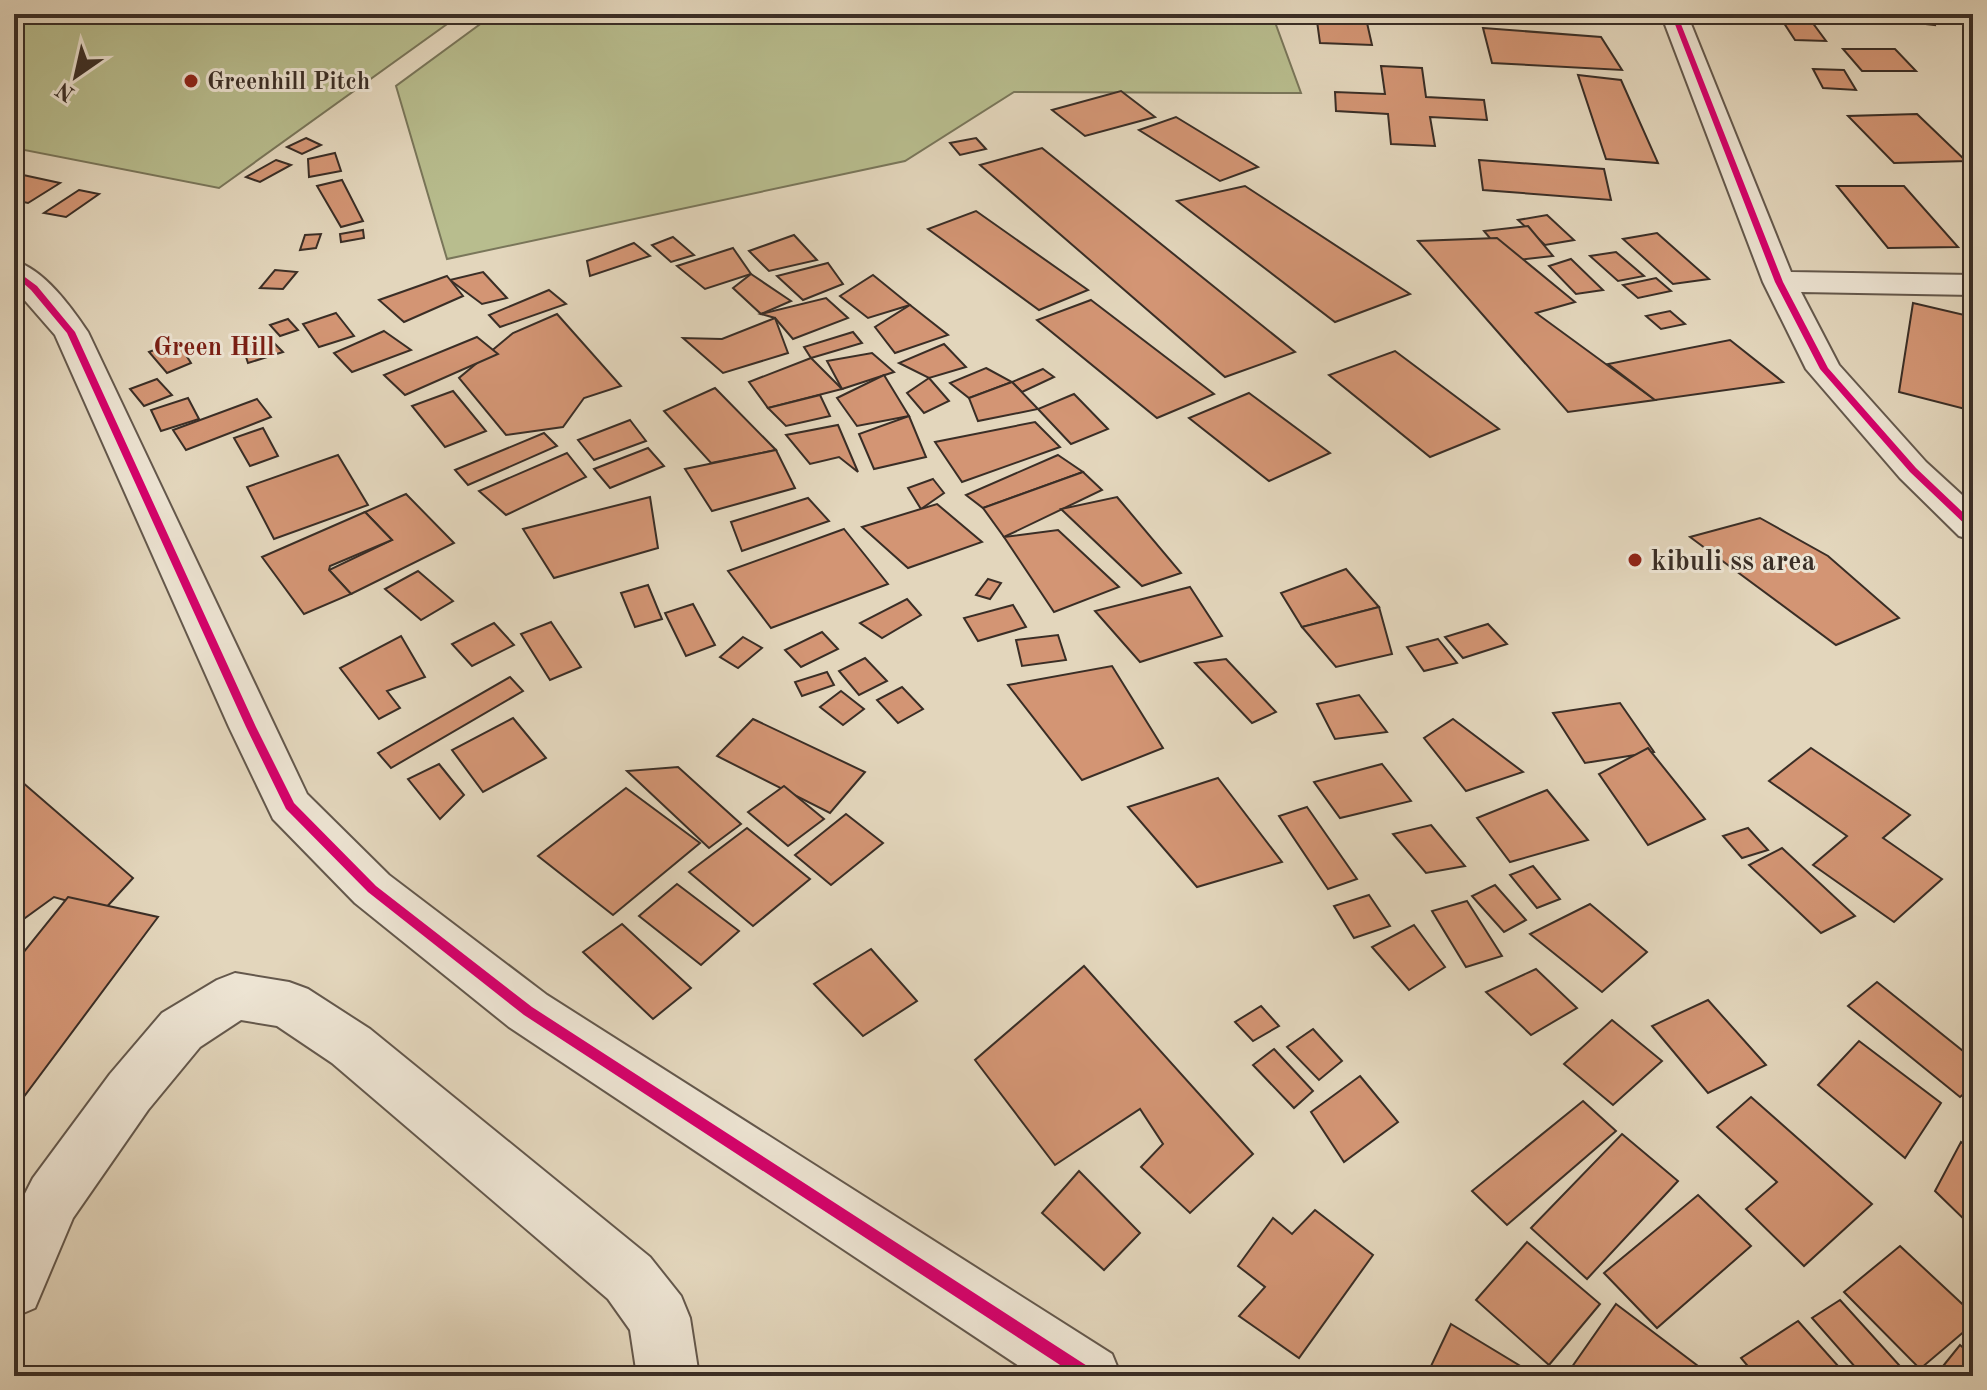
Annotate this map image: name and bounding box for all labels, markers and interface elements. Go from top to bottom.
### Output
north arrow [36,36,116,116]
place label: Greenhill Pitch [207,71,370,95]
marker: Greenhill Pitch [182,72,200,90]
text: N [53,77,79,105]
district label: Green Hill [153,335,275,361]
place label: kibuli ss area [1651,549,1816,577]
marker: kibuli ss area [1626,551,1644,569]

